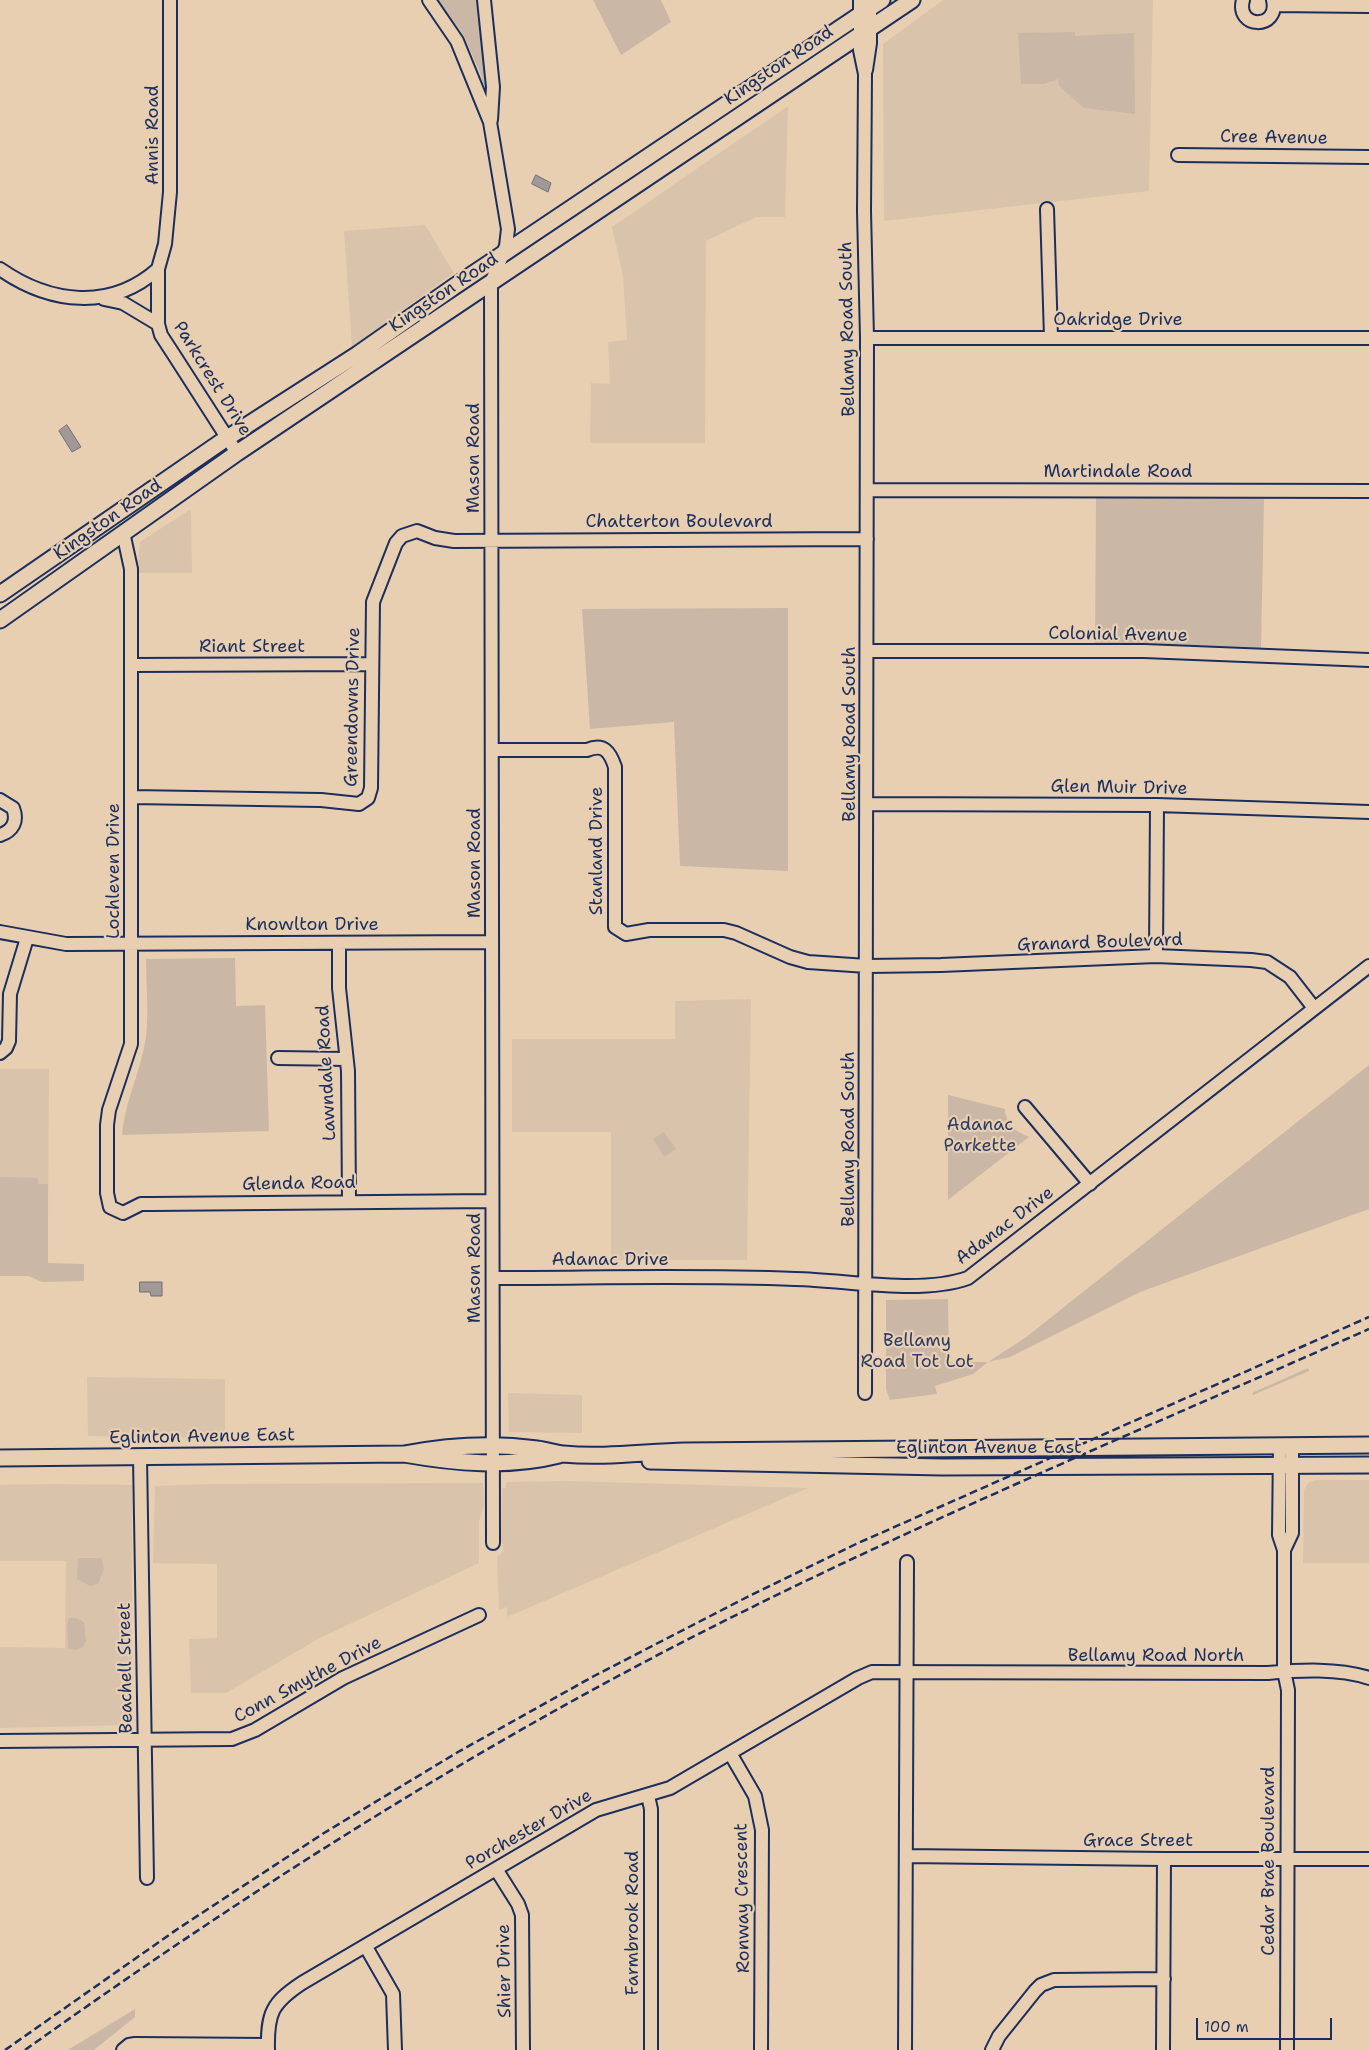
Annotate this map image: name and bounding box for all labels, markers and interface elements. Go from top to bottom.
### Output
street label: Kingston Road [720,22,838,110]
street label: Annis Road [142,85,164,185]
street label: Cree Avenue [1220,126,1328,150]
street label: Bellamy Road South [836,241,860,417]
street label: Kingston Road [385,249,503,337]
street label: Oakridge Drive [1053,309,1183,331]
street label: Parkcrest Drive [168,318,256,440]
street label: Mason Road [463,403,485,513]
street label: Martindale Road [1044,461,1192,483]
street label: Kingston Road [50,475,166,565]
street label: Chatterton Boulevard [585,511,773,533]
street label: Colonial Avenue [1048,623,1188,647]
street label: Greendowns Drive [341,627,365,787]
street label: Riant Street [199,636,305,658]
street label: Bellamy Road South [839,646,861,822]
street label: Glen Muir Drive [1050,776,1188,800]
street label: Stanland Drive [586,787,608,915]
street label: Lochleven Drive [103,803,125,939]
street label: Mason Road [464,808,486,918]
street label: Knowlton Drive [245,914,379,936]
street label: Granard Boulevard [1017,929,1183,957]
street label: Lawndale Road [313,1004,341,1142]
street label: Bellamy Road South [838,1051,860,1227]
park label: Adanac Parkette [943,1114,1017,1156]
street label: Glenda Road [242,1172,356,1196]
street label: Adanac Drive [952,1182,1058,1270]
street label: Mason Road [464,1213,486,1323]
street label: Adanac Drive [551,1249,669,1271]
park label: Bellamy Road Tot Lot [860,1330,974,1372]
street label: Eglinton Avenue East [109,1425,295,1449]
street label: Eglinton Avenue East [896,1437,1082,1459]
street label: Beachell Street [114,1602,138,1734]
street label: Conn Smythe Drive [231,1632,385,1728]
street label: Bellamy Road North [1068,1645,1244,1667]
street label: Cedar Brae Boulevard [1258,1766,1280,1956]
street label: Porchester Drive [462,1785,596,1875]
street label: Ronway Crescent [731,1823,755,1973]
street label: Grace Street [1083,1830,1193,1852]
street label: Farmbrook Road [622,1851,644,1995]
street label: Shier Drive [493,1924,517,2018]
scale bar [1199,2008,1335,2040]
text: 100 m [1204,2017,1249,2037]

